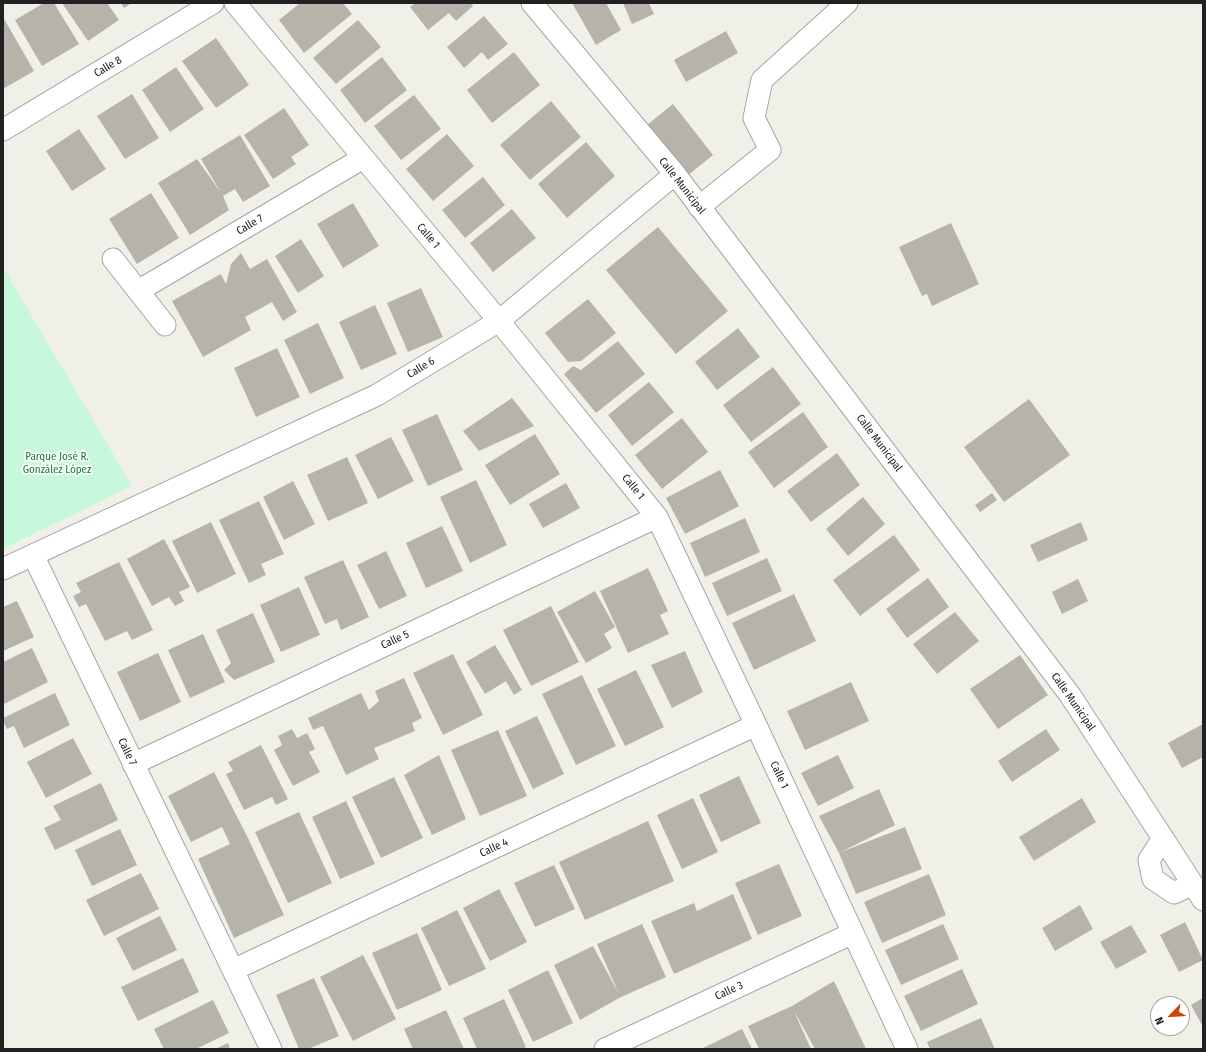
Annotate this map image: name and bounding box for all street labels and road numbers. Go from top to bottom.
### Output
street label: Calle 8 [92,54,124,80]
street label: Calle Municipal [656,155,708,217]
street label: Calle 7 [234,212,266,238]
street label: Calle 1 [414,221,442,251]
street label: Calle 6 [405,355,437,381]
street label: Calle Municipal [853,412,905,474]
street label: Calle 1 [619,472,647,502]
street label: Calle 5 [379,628,411,652]
street label: Calle Municipal [1048,670,1098,734]
street label: Calle 7 [115,736,139,768]
street label: Calle 1 [767,759,791,791]
street label: Calle 4 [478,836,510,860]
street label: Calle 3 [713,979,745,1003]

